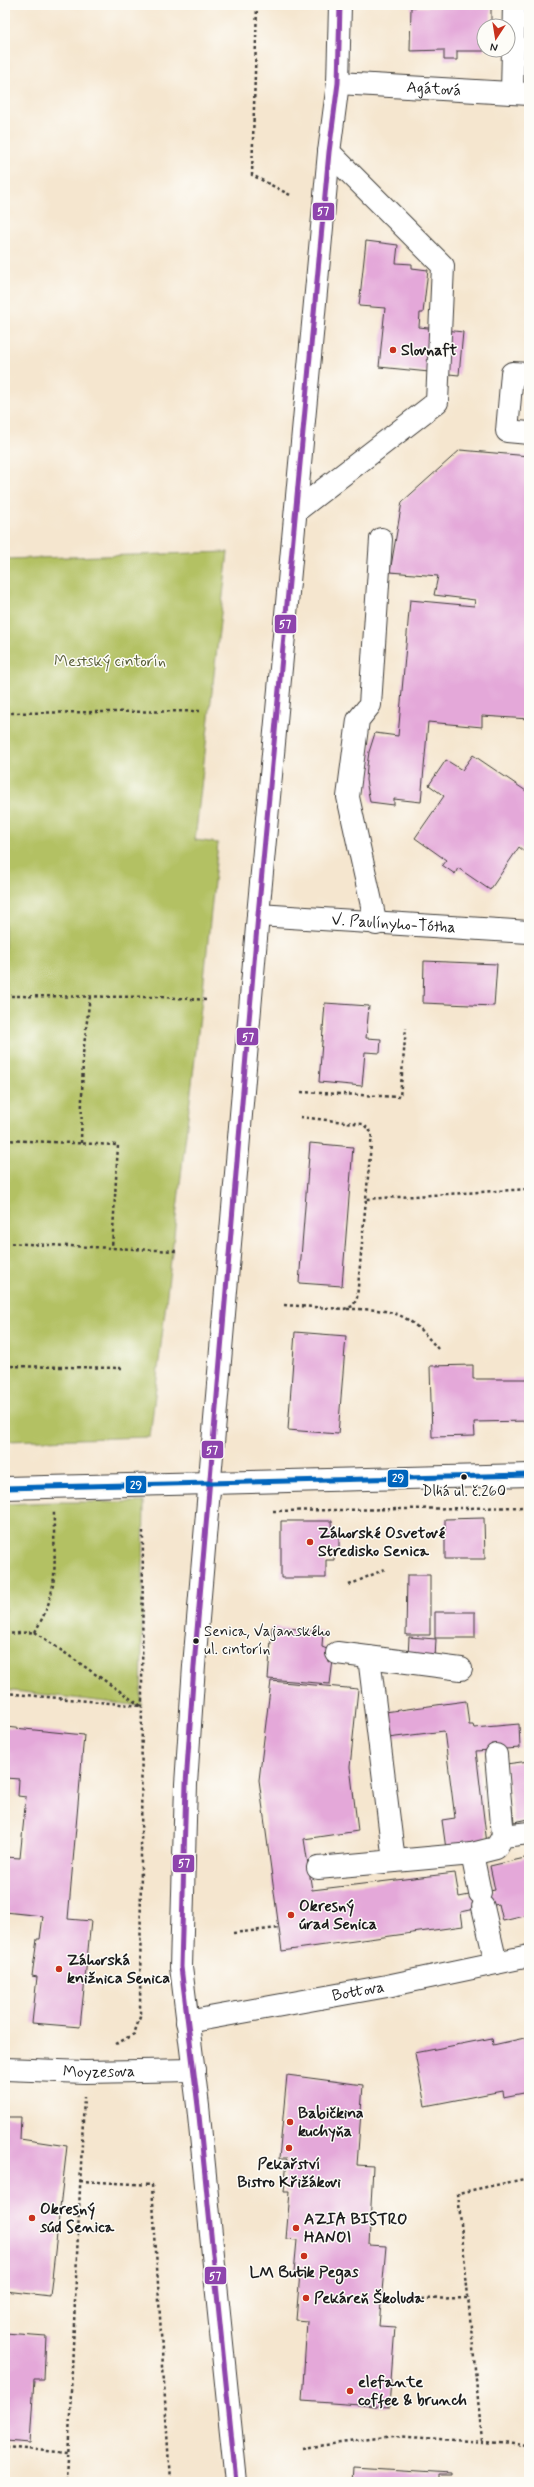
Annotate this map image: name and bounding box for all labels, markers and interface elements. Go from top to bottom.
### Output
north arrow [476,18,516,58]
text: N [489,39,499,54]
street label: Agátová [406,76,462,101]
line badge: 57 [312,202,335,221]
text: 57 [317,205,330,219]
place label: Slovnaft [401,340,458,361]
marker: Slovnaft [388,345,398,355]
line badge: 57 [274,614,297,634]
text: 57 [279,618,292,632]
park label: Mestský cintorín [54,651,166,672]
street label: V. Paulínyho-Tótha [331,909,457,938]
line badge: 57 [236,1027,259,1046]
text: 57 [242,1031,255,1045]
line badge: 57 [201,1440,224,1459]
text: 57 [206,1444,219,1458]
line badge: 29 [387,1469,409,1488]
text: 29 [392,1472,404,1486]
marker: Dlhá ul. č.260 [459,1472,469,1482]
line badge: 29 [125,1475,147,1494]
text: 29 [130,1479,142,1493]
place label: Dlhá ul. č.260 [422,1482,506,1502]
place label: Záhorské Osvetové Stredisko Senica [318,1523,446,1562]
marker: Záhorské Osvetové Stredisko Senica [305,1537,315,1547]
place label: Senica, Vajanského ul. cintorín [204,1622,330,1660]
marker: Senica, Vajanského ul. cintorín [191,1636,201,1646]
line badge: 57 [172,1854,195,1873]
text: 57 [178,1857,191,1871]
place label: Okresný úrad Senica [299,1896,377,1935]
marker: Okresný úrad Senica [286,1910,296,1920]
place label: Záhorská knižnica Senica [67,1950,170,1989]
marker: Záhorská knižnica Senica [54,1964,64,1974]
street label: Bottova [330,1976,386,2006]
street label: Moyzesova [62,2061,135,2083]
place label: Babičkina kuchyňa [298,2103,364,2142]
marker: Babičkina kuchyňa [285,2117,295,2127]
marker: Pekařství Bistro Křižákovi [284,2143,294,2153]
place label: Pekařství Bistro Křižákovi [237,2154,341,2193]
place label: Okresný súd Senica [39,2199,115,2238]
place label: AZIA BISTRO HANOI [304,2209,408,2248]
marker: Okresný súd Senica [27,2213,37,2223]
marker: AZIA BISTRO HANOI [291,2223,301,2233]
marker: LM Butik Pegas [299,2251,309,2261]
place label: LM Butik Pegas [249,2262,359,2285]
line badge: 57 [204,2266,227,2285]
text: 57 [209,2270,222,2284]
place label: Pekáreň Školuda [314,2288,424,2309]
marker: Pekáreň Školuda [301,2293,311,2303]
place label: elefante coffee & brunch [358,2372,467,2411]
marker: elefante coffee & brunch [345,2386,355,2396]

